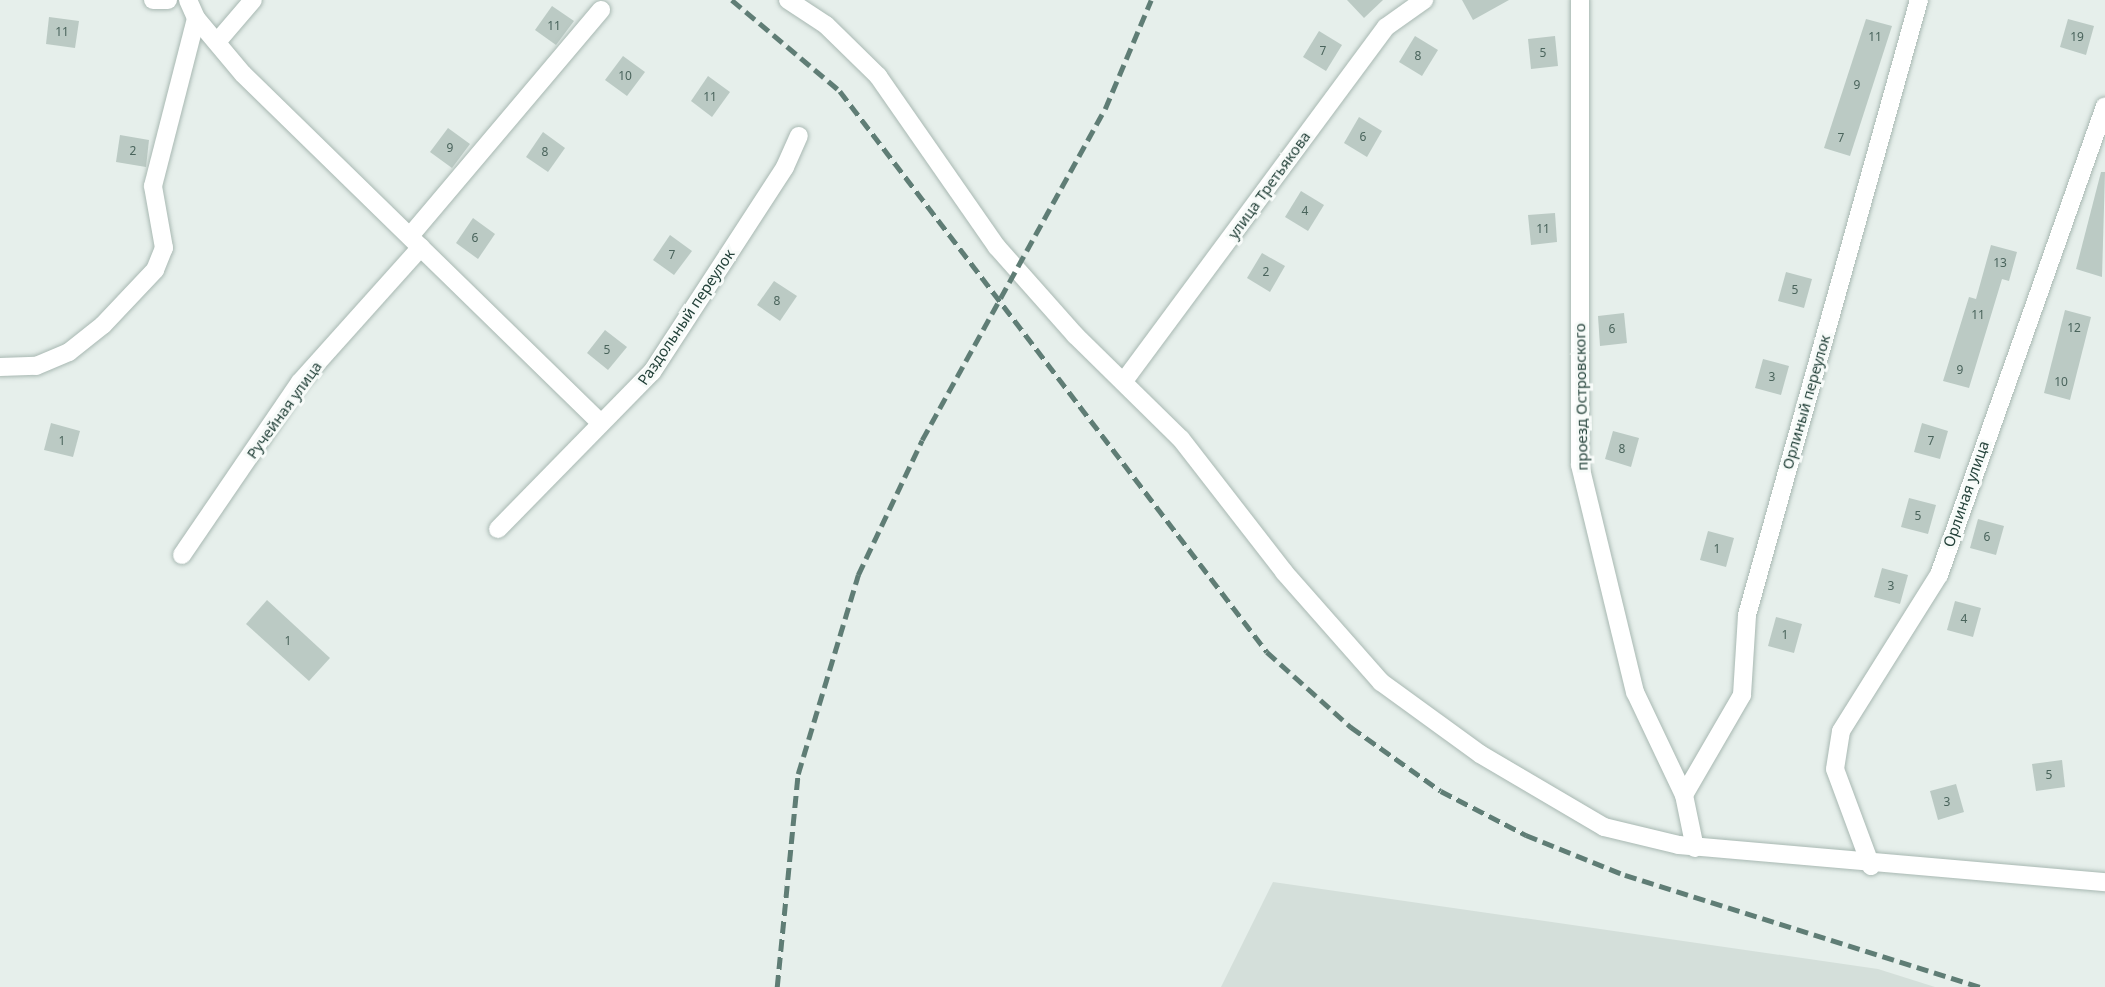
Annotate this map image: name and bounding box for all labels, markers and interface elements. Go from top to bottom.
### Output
house number: 11 [547,19,561,33]
house number: 11 [55,25,69,39]
house number: 11 [1868,30,1882,44]
house number: 19 [2070,30,2084,44]
house number: 7 [1320,44,1326,58]
house number: 5 [1540,46,1546,60]
house number: 8 [1415,49,1421,63]
house number: 10 [618,69,632,83]
house number: 9 [1854,78,1860,92]
house number: 11 [703,90,717,104]
street label: улица Третьякова [1224,128,1314,242]
house number: 6 [1360,130,1366,144]
house number: 7 [1838,131,1844,145]
house number: 9 [447,141,453,155]
house number: 2 [130,144,136,158]
house number: 8 [542,145,548,159]
house number: 4 [1302,204,1308,218]
house number: 11 [1536,222,1550,236]
house number: 6 [472,231,478,245]
street label: Раздольный переулок [634,246,738,388]
house number: 7 [669,248,675,262]
house number: 13 [1993,256,2007,270]
house number: 2 [1263,265,1269,279]
house number: 5 [1792,283,1798,297]
house number: 8 [774,294,780,308]
house number: 11 [1971,308,1985,322]
house number: 12 [2067,321,2081,335]
house number: 6 [1609,322,1615,336]
street label: проезд Островского [1571,323,1591,471]
street label: Орлиный переулок [1778,333,1834,471]
house number: 5 [604,343,610,357]
street label: Ручейная улица [243,358,325,462]
house number: 9 [1957,363,1963,377]
house number: 3 [1769,370,1775,384]
house number: 10 [2054,375,2068,389]
house number: 1 [59,434,65,448]
house number: 7 [1928,434,1934,448]
street label: Орлиная улица [1939,438,1993,550]
house number: 8 [1619,442,1625,456]
house number: 5 [1915,509,1921,523]
house number: 6 [1984,530,1990,544]
house number: 1 [1714,542,1720,556]
house number: 3 [1888,579,1894,593]
house number: 4 [1961,612,1967,626]
house number: 1 [1782,628,1788,642]
house number: 1 [285,634,291,648]
house number: 5 [2046,768,2052,782]
house number: 3 [1944,795,1950,809]

